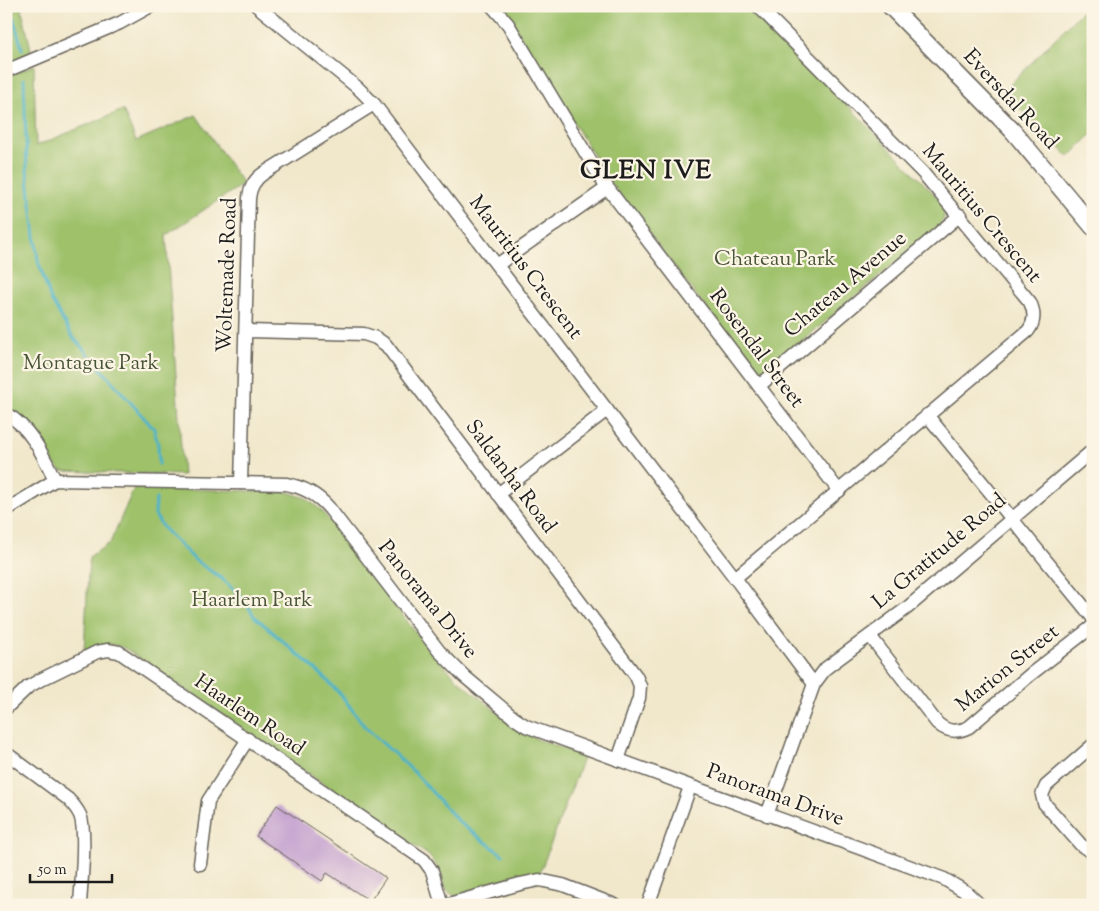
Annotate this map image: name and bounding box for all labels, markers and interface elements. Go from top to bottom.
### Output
street label: Eversdal Road [955,43,1065,157]
street label: Mauritius Crescent [914,138,1048,290]
district label: GLEN IVE [580,153,712,190]
street label: Mauritius Crescent [461,190,589,346]
street label: Woltemade Road [210,197,246,353]
street label: Chateau Avenue [778,225,914,345]
park label: Chateau Park [714,245,836,275]
street label: Rosendal Street [701,283,811,415]
park label: Montague Park [23,349,160,379]
street label: Saldanha Road [457,414,563,540]
street label: La Gratitude Road [866,487,1014,617]
street label: Panorama Drive [370,534,484,666]
park label: Haarlem Park [192,586,313,616]
street label: Marion Street [950,618,1066,720]
street label: Haarlem Road [188,668,311,764]
street label: Panorama Drive [702,757,848,835]
scale bar [30,851,112,883]
text: 50 m [37,860,67,881]

